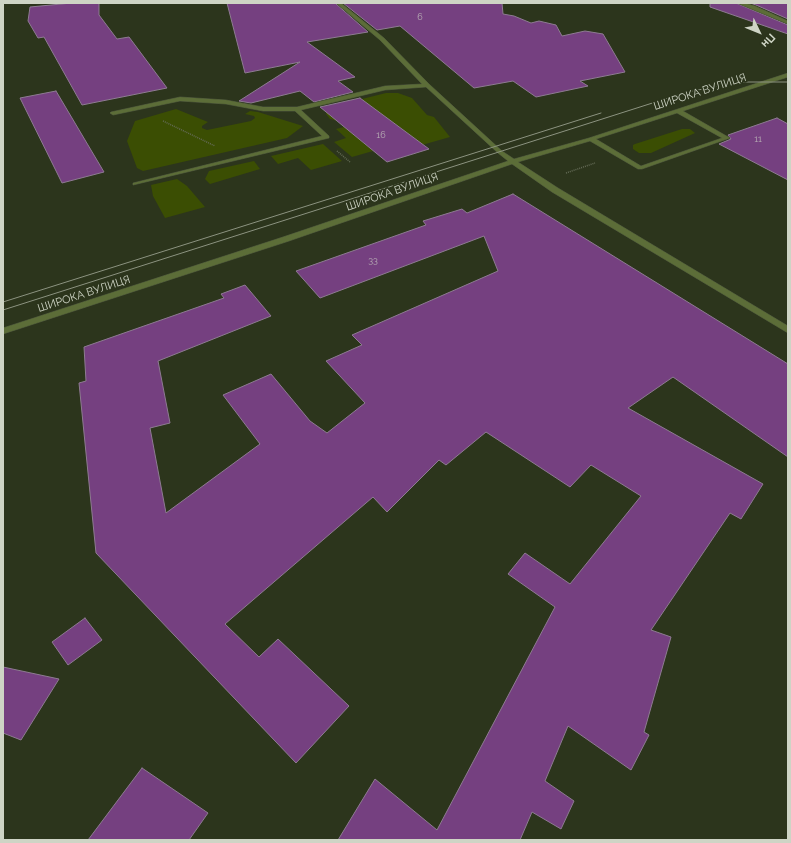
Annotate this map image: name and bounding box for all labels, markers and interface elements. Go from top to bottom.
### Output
house number: 6 [417,12,423,22]
north arrow [739,12,779,52]
text: Пн [758,31,778,50]
street label: ШИРОКА ВУЛИЦЯ [652,71,748,113]
house number: 16 [376,130,386,140]
house number: 11 [754,134,762,144]
street label: ШИРОКА ВУЛИЦЯ [344,170,440,214]
house number: 33 [368,255,378,265]
street label: ШИРОКА ВУЛИЦЯ [36,273,132,315]

